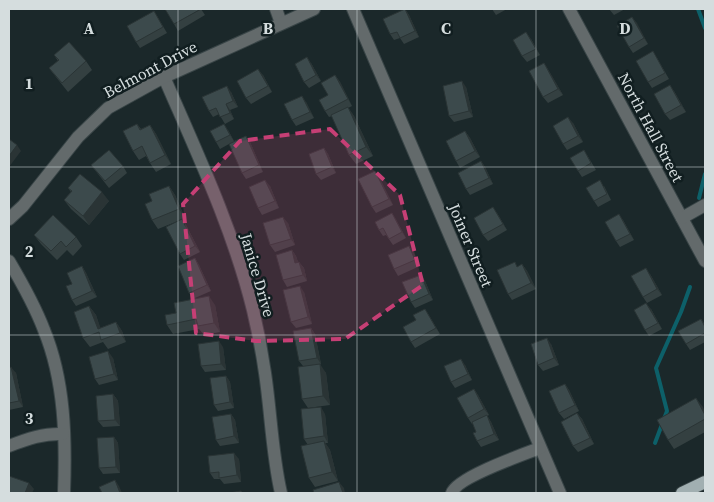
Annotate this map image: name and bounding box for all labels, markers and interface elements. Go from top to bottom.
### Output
text: A [84,17,95,39]
text: B [263,17,274,39]
text: C [441,17,451,39]
text: D [619,17,631,39]
street label: Belmont Drive [99,35,201,103]
street label: North Hall Street [613,68,689,186]
text: 1 [25,72,33,94]
street label: Joiner Street [443,199,499,291]
street label: Janice Drive [235,229,280,320]
text: 2 [25,240,34,262]
text: 3 [25,407,34,429]

